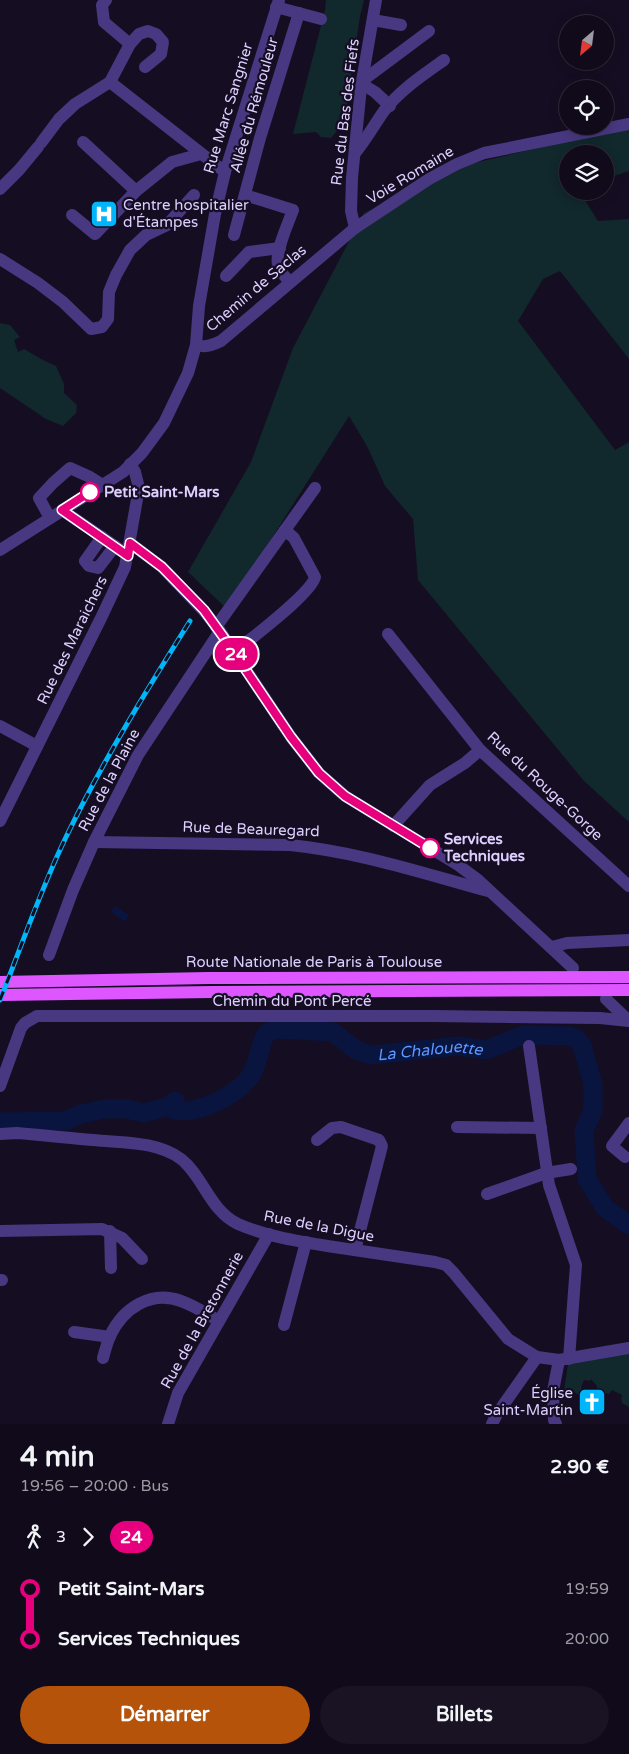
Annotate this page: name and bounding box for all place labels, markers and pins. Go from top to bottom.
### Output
place label: Centre hospitalier d'Étampes [123,196,249,231]
hospital icon: Centre hospitalier d'Étampes [89,199,119,229]
marker: Petit Saint-Mars [80,482,100,502]
place label: Petit Saint-Mars [104,483,220,501]
place label: Services Techniques [443,830,525,866]
marker: Services Techniques [420,838,440,858]
place label: Église Saint-Martin [484,1384,573,1419]
church icon: Église Saint-Martin [577,1387,607,1417]

